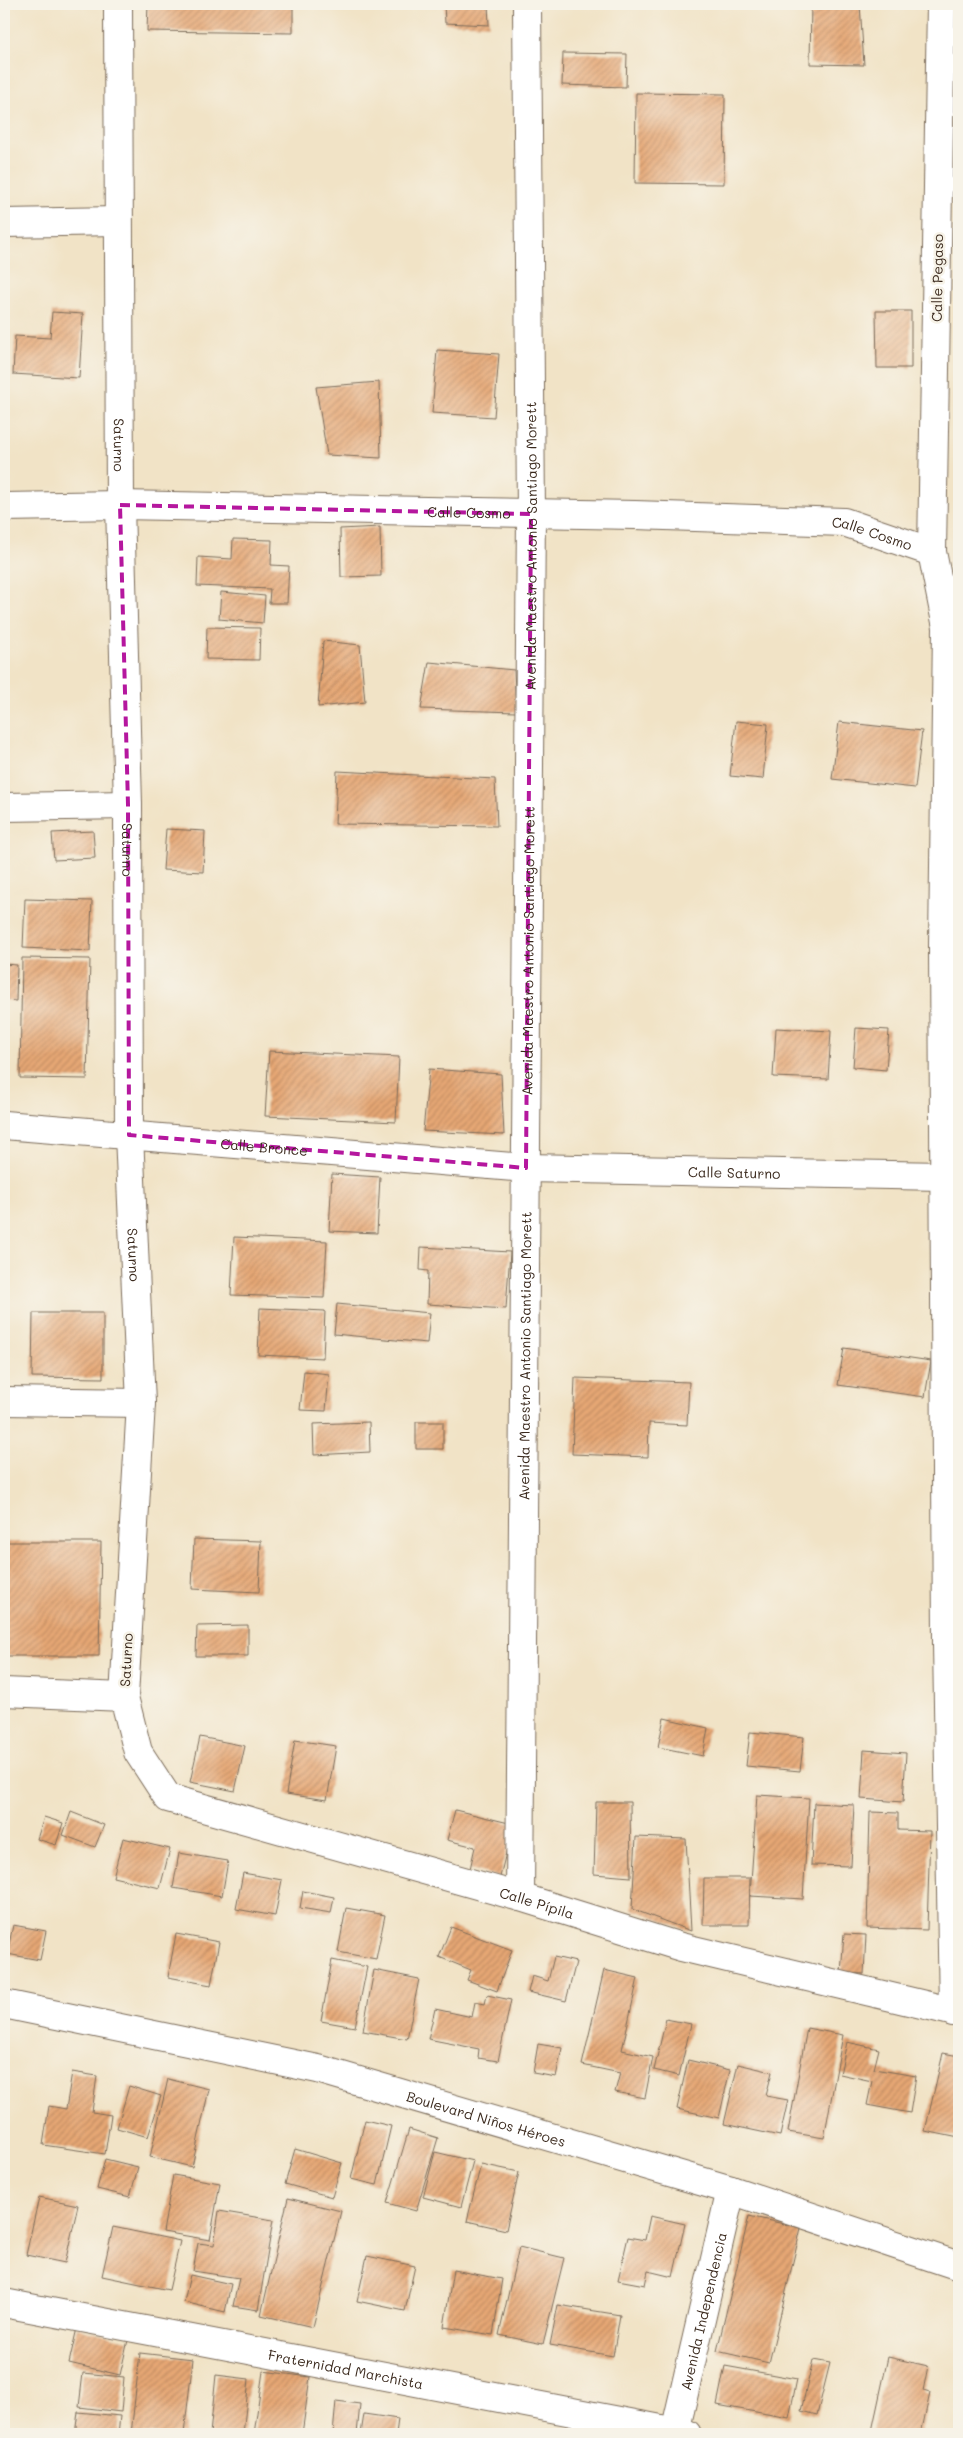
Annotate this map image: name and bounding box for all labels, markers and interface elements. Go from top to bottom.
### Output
street label: Calle Pegaso [927,234,947,322]
street label: Avenida Maestro Antonio Santiago Morett [520,402,541,691]
street label: Saturno [110,418,129,472]
street label: Calle Cosmo [427,501,511,522]
street label: Calle Cosmo [832,512,915,554]
street label: Avenida Maestro Antonio Santiago Morett [517,807,538,1095]
street label: Saturno [119,823,138,877]
street label: Calle Bronce [220,1133,309,1159]
street label: Calle Saturno [688,1162,781,1182]
street label: Avenida Maestro Antonio Santiago Morett [514,1212,535,1500]
street label: Saturno [124,1228,145,1282]
street label: Saturno [115,1633,137,1687]
street label: Calle Pípila [497,1882,577,1923]
street label: Boulevard Niños Héroes [404,2086,568,2151]
street label: Avenida Independencia [675,2230,730,2392]
street label: Fraternidad Marchista [267,2344,425,2393]

